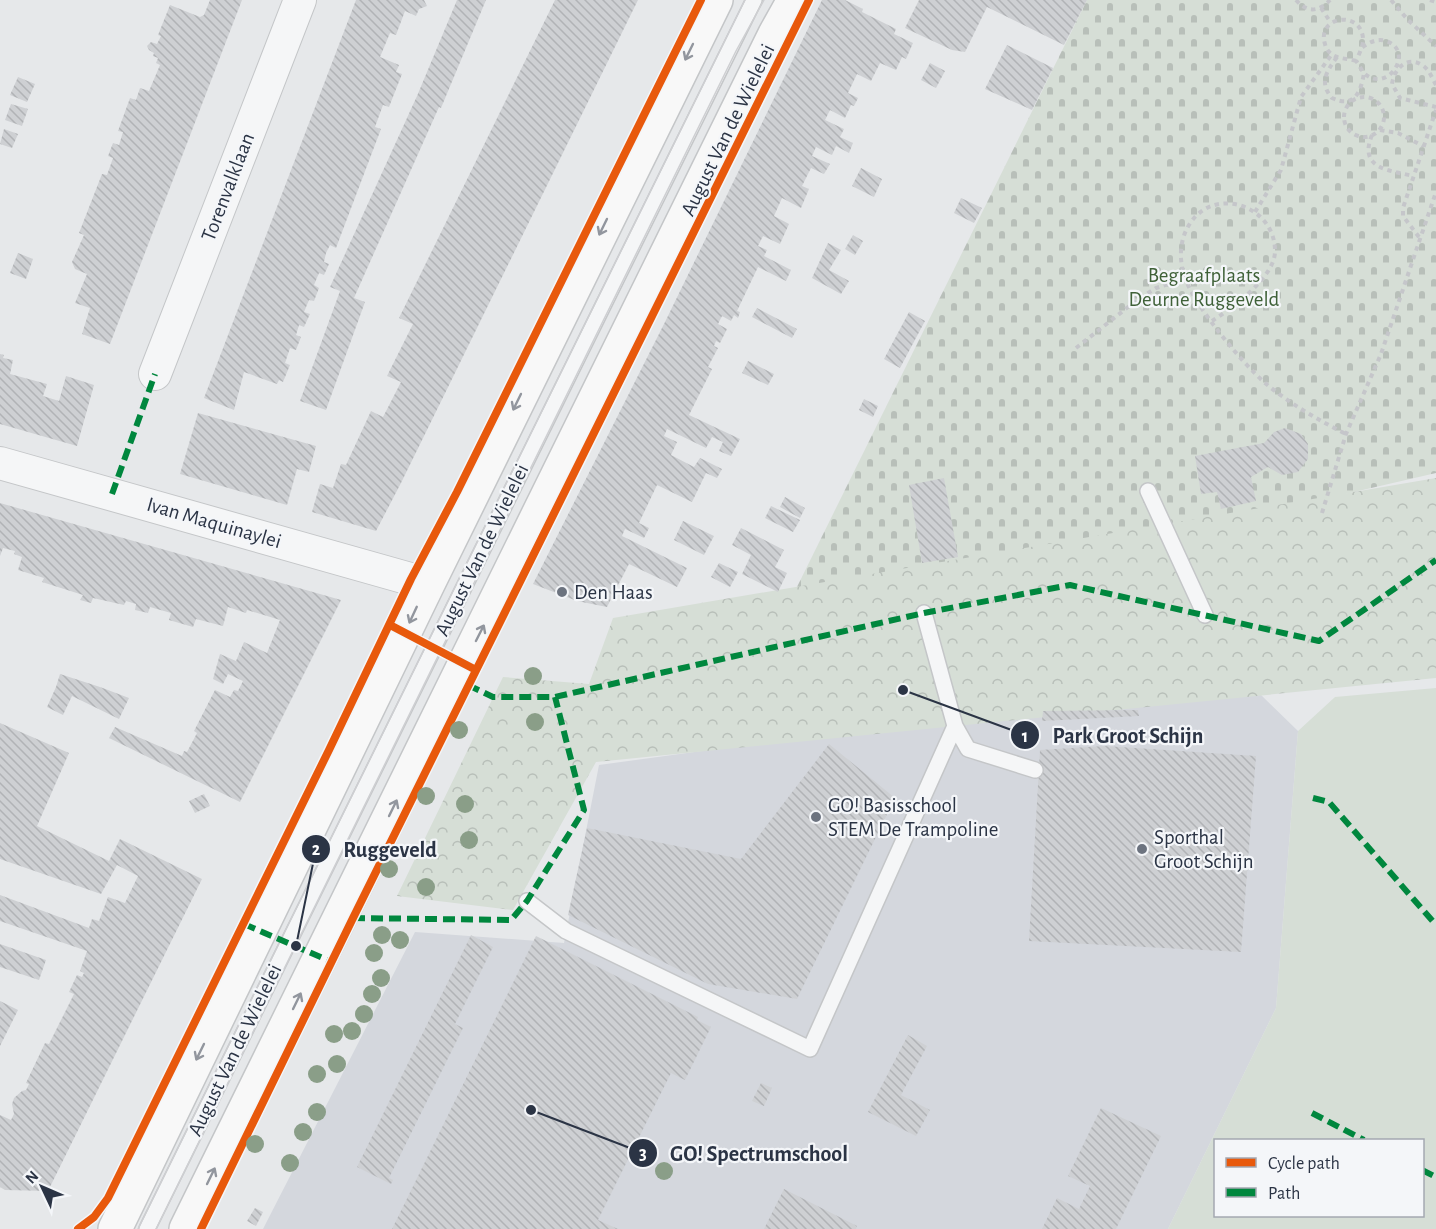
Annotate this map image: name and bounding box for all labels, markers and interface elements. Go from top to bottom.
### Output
street label: August Van de Wielelei [677,41,779,219]
one-way arrow [683,43,695,61]
street label: Torenvalklaan [198,130,258,244]
one-way arrow [597,218,609,235]
park label: Begraafplaats Deurne Ruggeveld [1129,265,1280,310]
one-way arrow [511,393,523,410]
street label: August Van de Wielelei [431,461,533,639]
street label: Ivan Maquinaylei [144,494,284,552]
place label: Den Haas [574,582,653,603]
marker: Den Haas [555,585,569,599]
one-way arrow [407,605,419,623]
one-way arrow [474,625,486,643]
callout: Park Groot Schijn [1010,715,1215,755]
text: Park Groot Schijn [1052,725,1204,748]
text: 1 [1022,728,1028,746]
place label: GO! Basisschool STEM De Trampoline [828,795,998,840]
one-way arrow [388,799,399,817]
marker: GO! Basisschool STEM De Trampoline [809,810,823,824]
place label: Sporthal Groot Schijn [1154,827,1254,872]
callout: Ruggeveld [301,829,448,869]
text: Ruggeveld [343,839,437,861]
text: 2 [312,841,321,859]
marker: Sporthal Groot Schijn [1135,842,1149,856]
street label: August Van de Wielelei [184,961,286,1139]
one-way arrow [292,993,304,1011]
one-way arrow [194,1042,206,1060]
callout: GO! Spectrumschool [628,1133,860,1173]
legend [1214,1139,1424,1217]
text: GO! Spectrumschool [670,1143,848,1165]
text: 3 [639,1145,647,1163]
text: Cycle path [1268,1155,1340,1173]
north arrow [12,1157,72,1217]
text: N [22,1168,42,1187]
one-way arrow [206,1168,218,1186]
text: Path [1268,1185,1300,1203]

